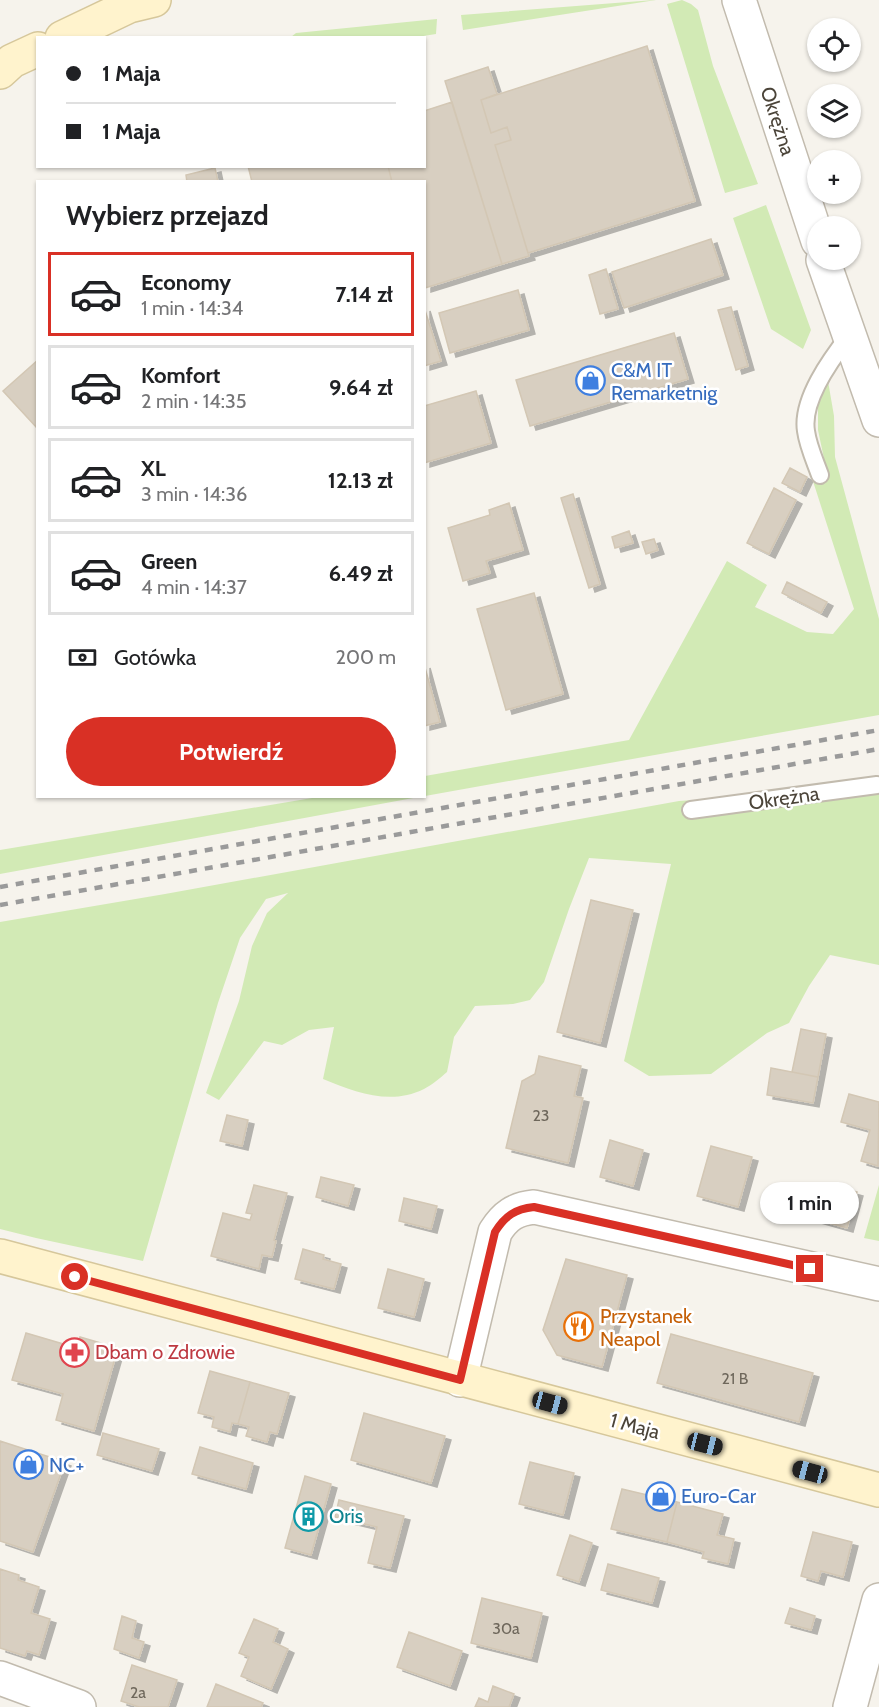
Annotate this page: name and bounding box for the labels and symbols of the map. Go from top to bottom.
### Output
street label: Okrężna [756,84,801,159]
place label: C&M IT Remarketnig [611,358,718,405]
shop icon: C&M IT Remarketnig [574,365,606,397]
street label: Okrężna [747,781,821,815]
house number: 23 [532,1106,550,1125]
callout: 1 min [760,1182,860,1224]
route end [796,1255,823,1282]
route start [61,1263,88,1290]
place label: Przystanek Neapol [600,1304,692,1351]
restaurant icon: Przystanek Neapol [563,1311,595,1343]
pharmacy icon: Dbam o Zdrowie [58,1336,90,1368]
place label: Dbam o Zdrowie [95,1340,235,1364]
house number: 21 B [722,1369,749,1388]
car [530,1390,570,1416]
street label: 1 Maja [607,1408,663,1444]
car [685,1431,725,1457]
shop icon: NC+ [12,1449,44,1481]
place label: NC+ [49,1453,84,1477]
car [790,1459,830,1485]
shop icon: Euro-Car [644,1480,676,1512]
place label: Euro-Car [681,1484,757,1508]
building icon: Oris [292,1500,324,1532]
place label: Oris [329,1504,363,1528]
house number: 30a [492,1619,520,1638]
house number: 2a [130,1683,146,1702]

